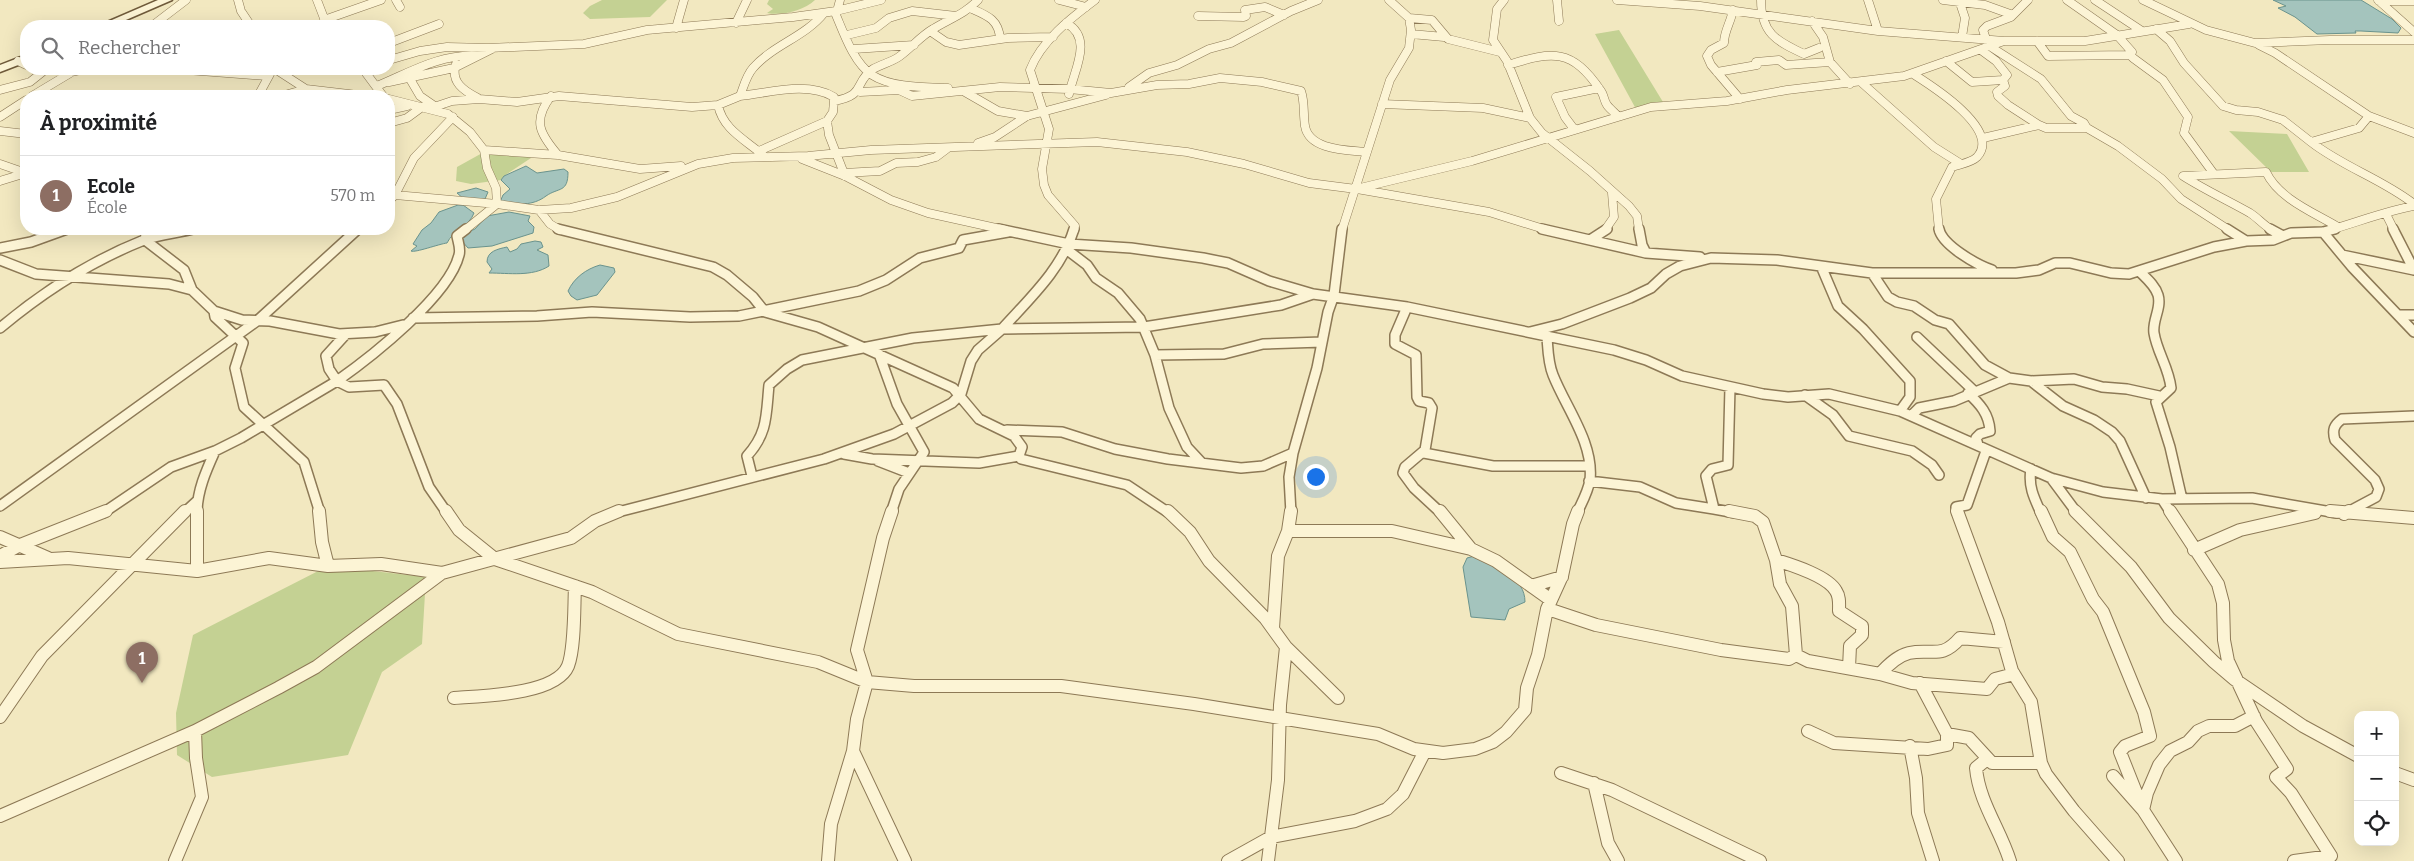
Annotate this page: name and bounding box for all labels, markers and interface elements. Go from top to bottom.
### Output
search box [20,20,395,75]
icon: search [38,34,66,62]
text: Rechercher [78,36,180,59]
text: À proximité [40,110,157,136]
text: Ecole [87,175,135,198]
text: 1 [53,186,59,205]
text: 570 m [330,186,375,205]
text: École [87,198,127,217]
your location [1303,464,1329,490]
pin: 1 [126,642,158,683]
map controls [2354,711,2399,846]
button: + [2354,711,2399,756]
button: − [2354,756,2399,801]
button: locate [2354,801,2399,846]

